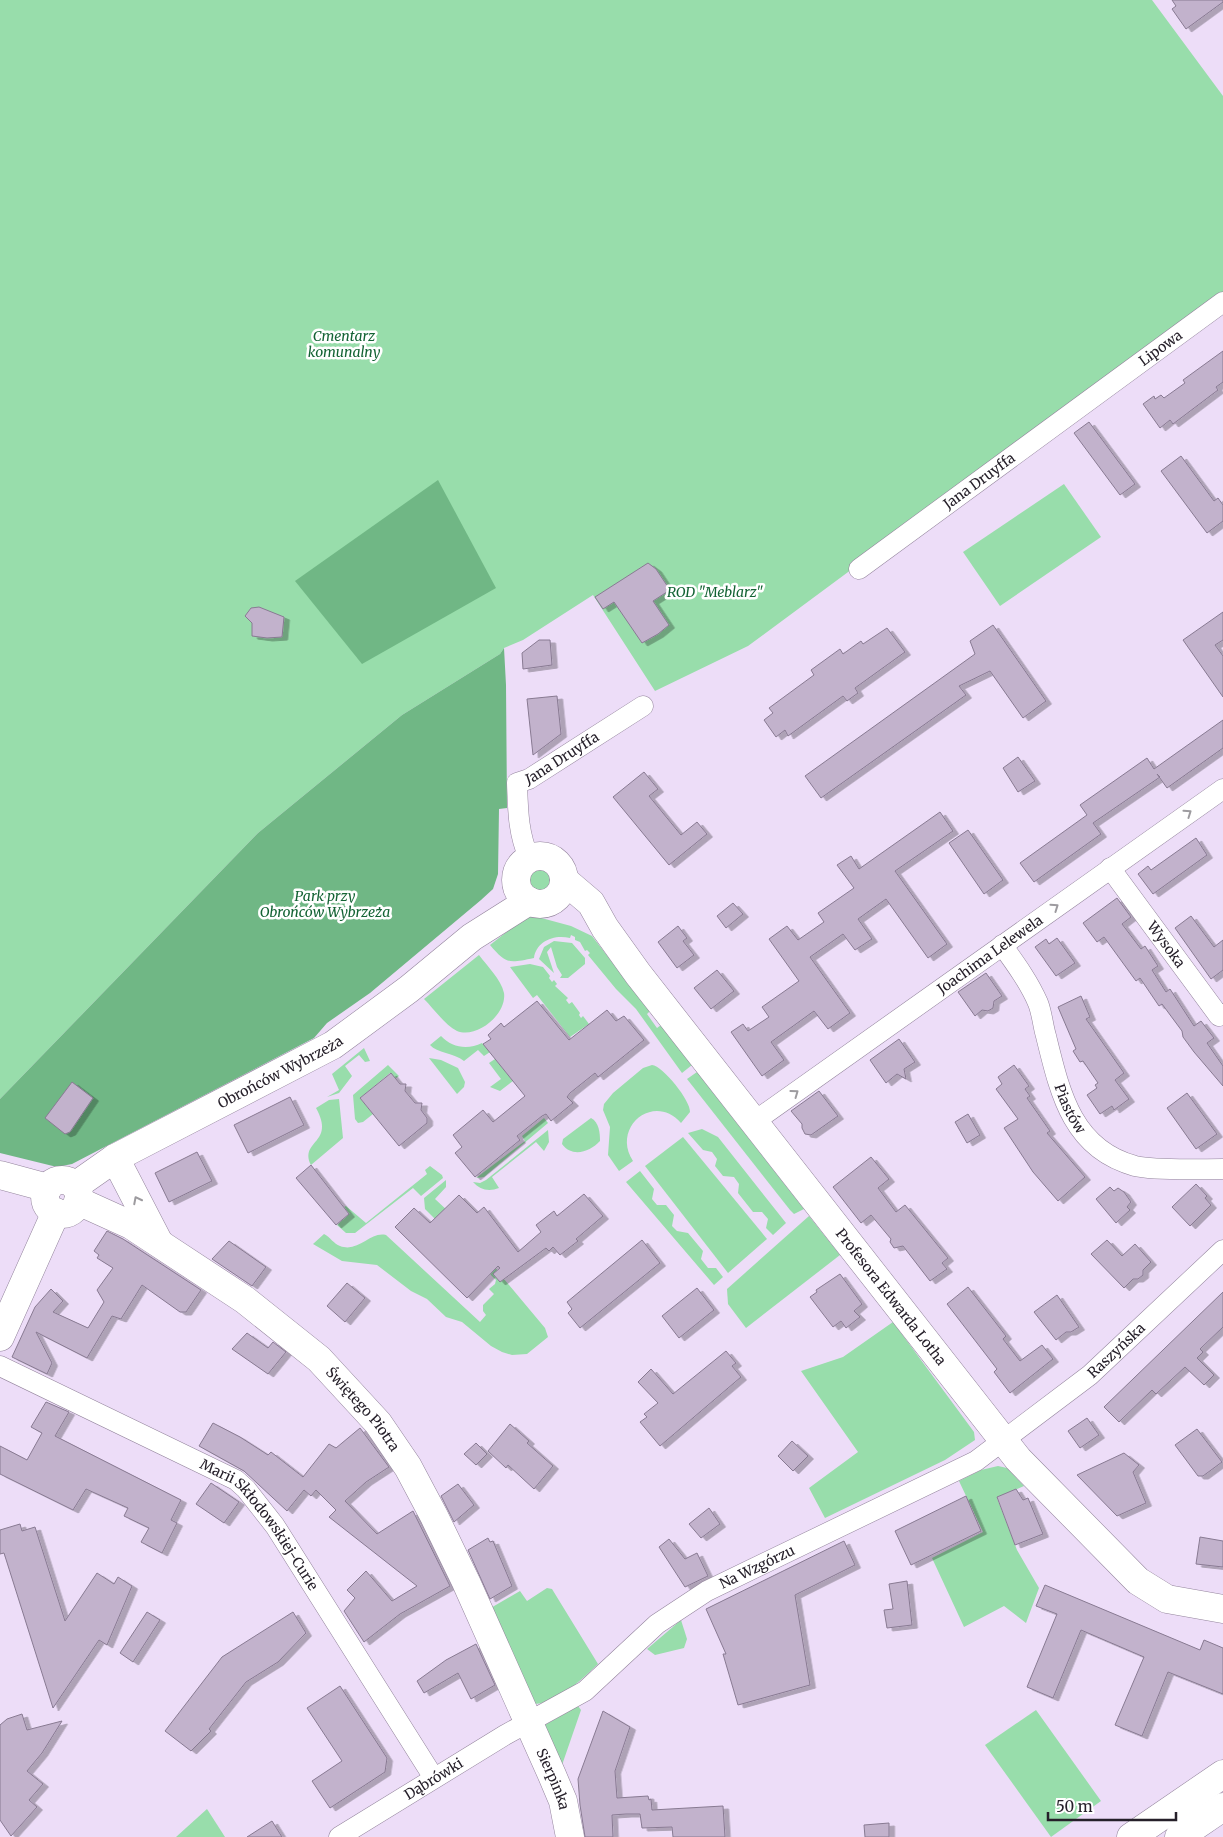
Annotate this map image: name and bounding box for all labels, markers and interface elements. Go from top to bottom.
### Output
street label: Lipowa [1135,326,1186,370]
park label: Cmentarz komunalny [308,327,381,361]
street label: Jana Druyffa [939,448,1019,514]
park label: ROD "Meblarz" [667,583,763,601]
street label: Jana Druyffa [522,727,603,789]
one-way arrow [1182,810,1192,819]
park label: Park przy Obrońców Wybrzeża [260,887,390,921]
one-way arrow [1050,904,1059,913]
street label: Joachima Lelewela [933,911,1046,998]
street label: Wysoka [1143,917,1190,972]
street label: Obrońców Wybrzeża [214,1031,347,1112]
street label: Piastów [1050,1082,1090,1137]
one-way arrow [789,1090,798,1098]
one-way arrow [133,1196,143,1205]
street label: Profesora Edwarda Lotha [832,1225,950,1369]
street label: Raszyńska [1084,1319,1149,1382]
street label: Świętego Piotra [322,1363,404,1455]
street label: Marii Skłodowskiej-Curie [197,1455,322,1594]
street label: Na Wzgórzu [716,1541,798,1593]
street label: Sierpinka [532,1746,574,1812]
street label: Dąbrówki [401,1754,467,1804]
scale bar [1048,1790,1176,1822]
text: 50 m [1056,1797,1093,1816]

